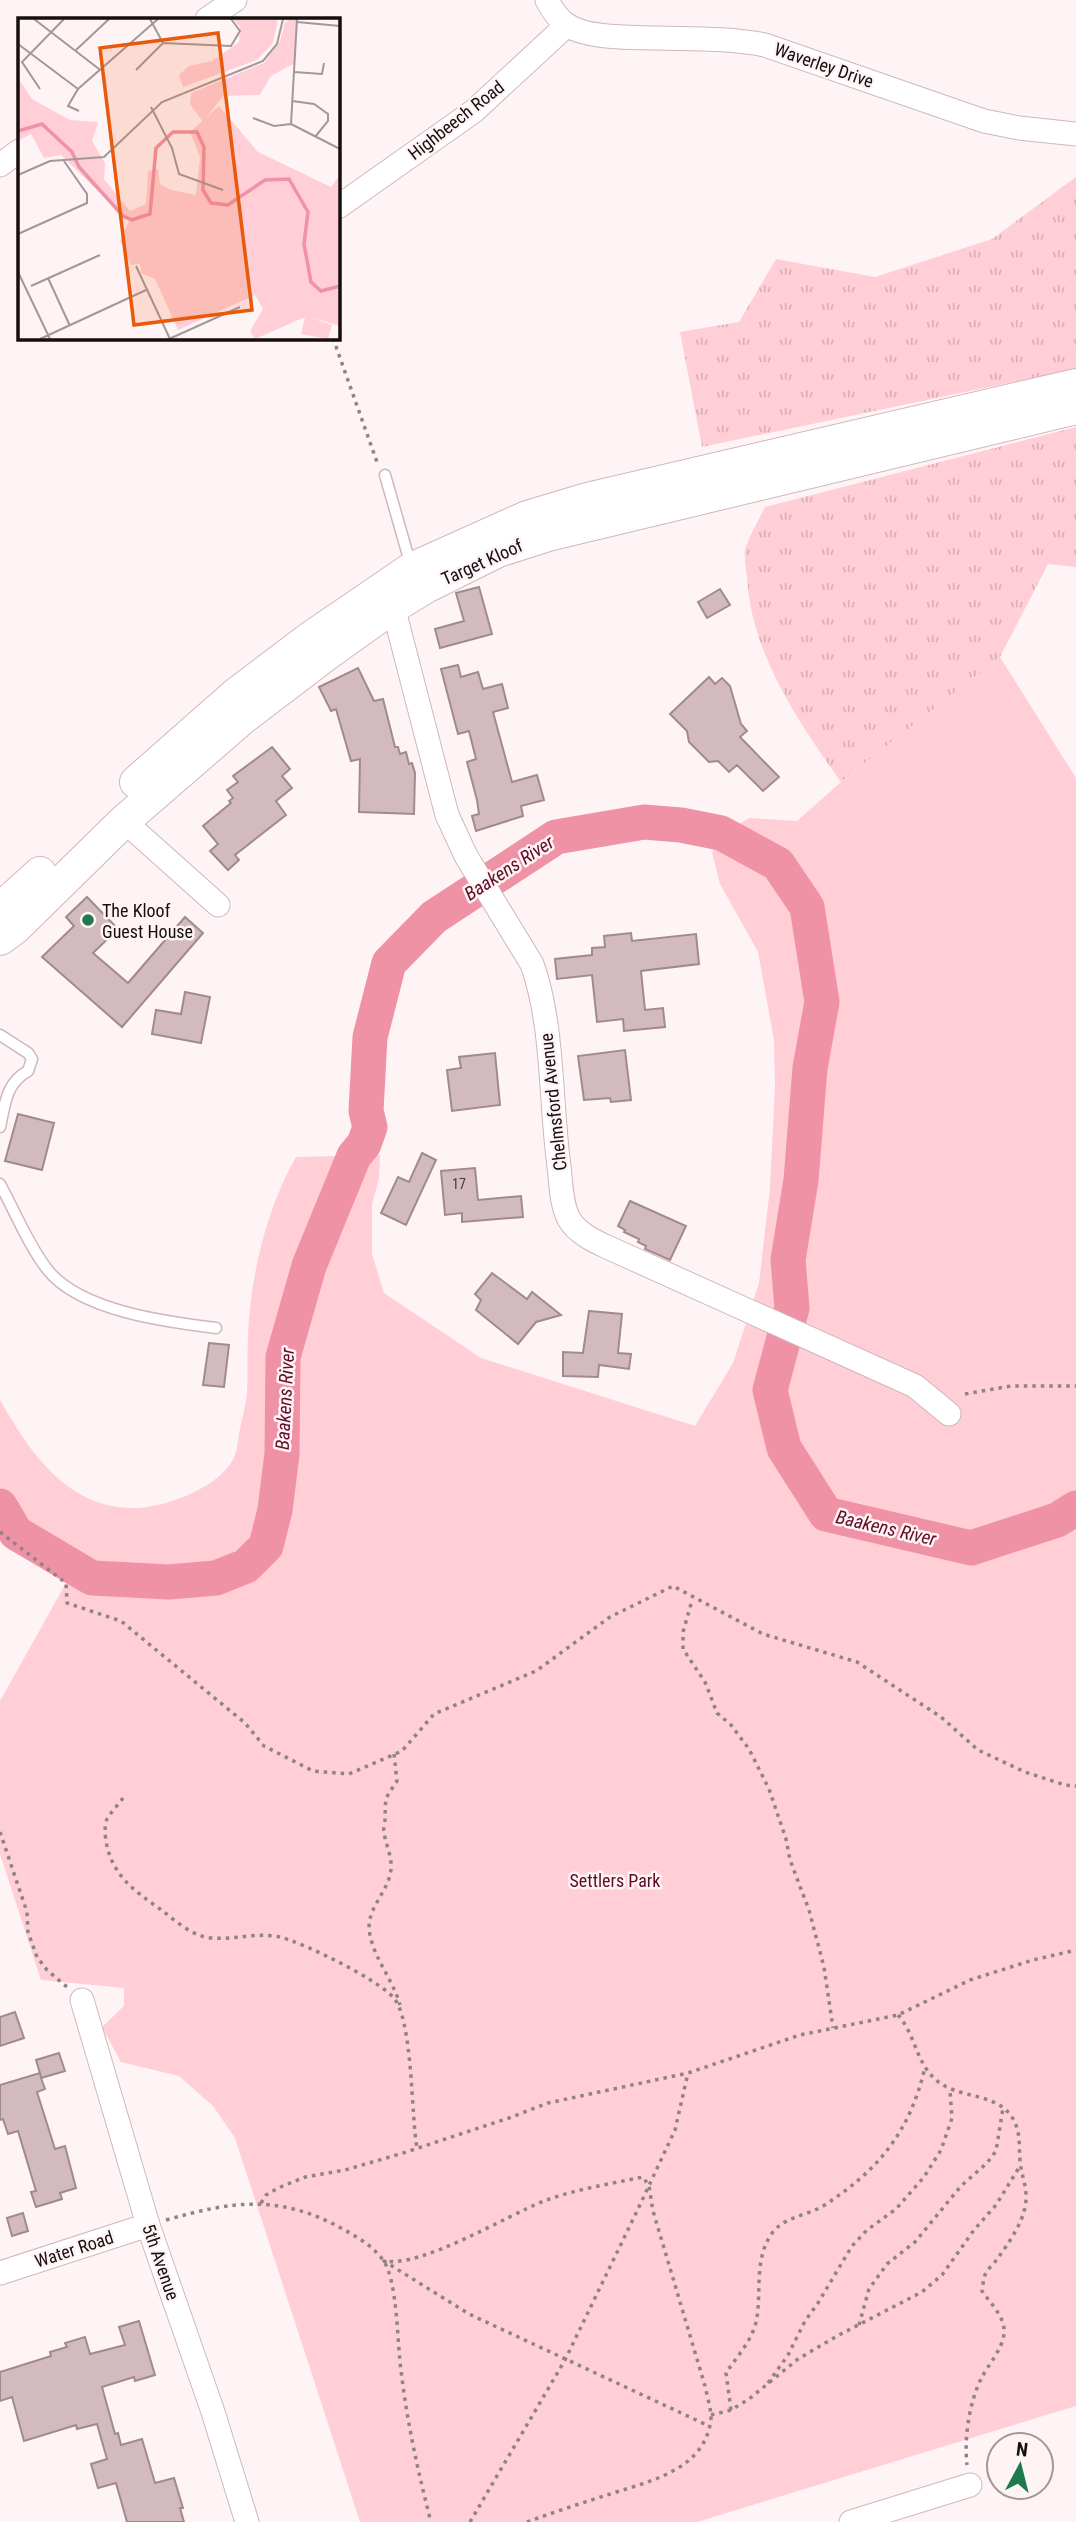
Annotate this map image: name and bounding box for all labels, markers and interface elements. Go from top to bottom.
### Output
inset map [18,18,340,340]
street label: Waverley Drive [772,38,876,92]
street label: Highbeech Road [404,76,508,164]
street label: Target Kloof [438,535,526,589]
water label: Baakens River [460,830,558,905]
place label: The Kloof Guest House [102,900,193,942]
marker: The Kloof Guest House [80,912,96,928]
street label: Chelmsford Avenue [535,1032,571,1172]
house number: 17 [452,1176,466,1192]
water label: Baakens River [271,1347,299,1451]
water label: Baakens River [834,1505,939,1551]
park label: Settlers Park [570,1870,660,1891]
street label: 5th Avenue [138,2221,184,2303]
street label: Water Road [32,2226,116,2272]
north arrow [985,2431,1055,2501]
text: N [1015,2437,1029,2462]

